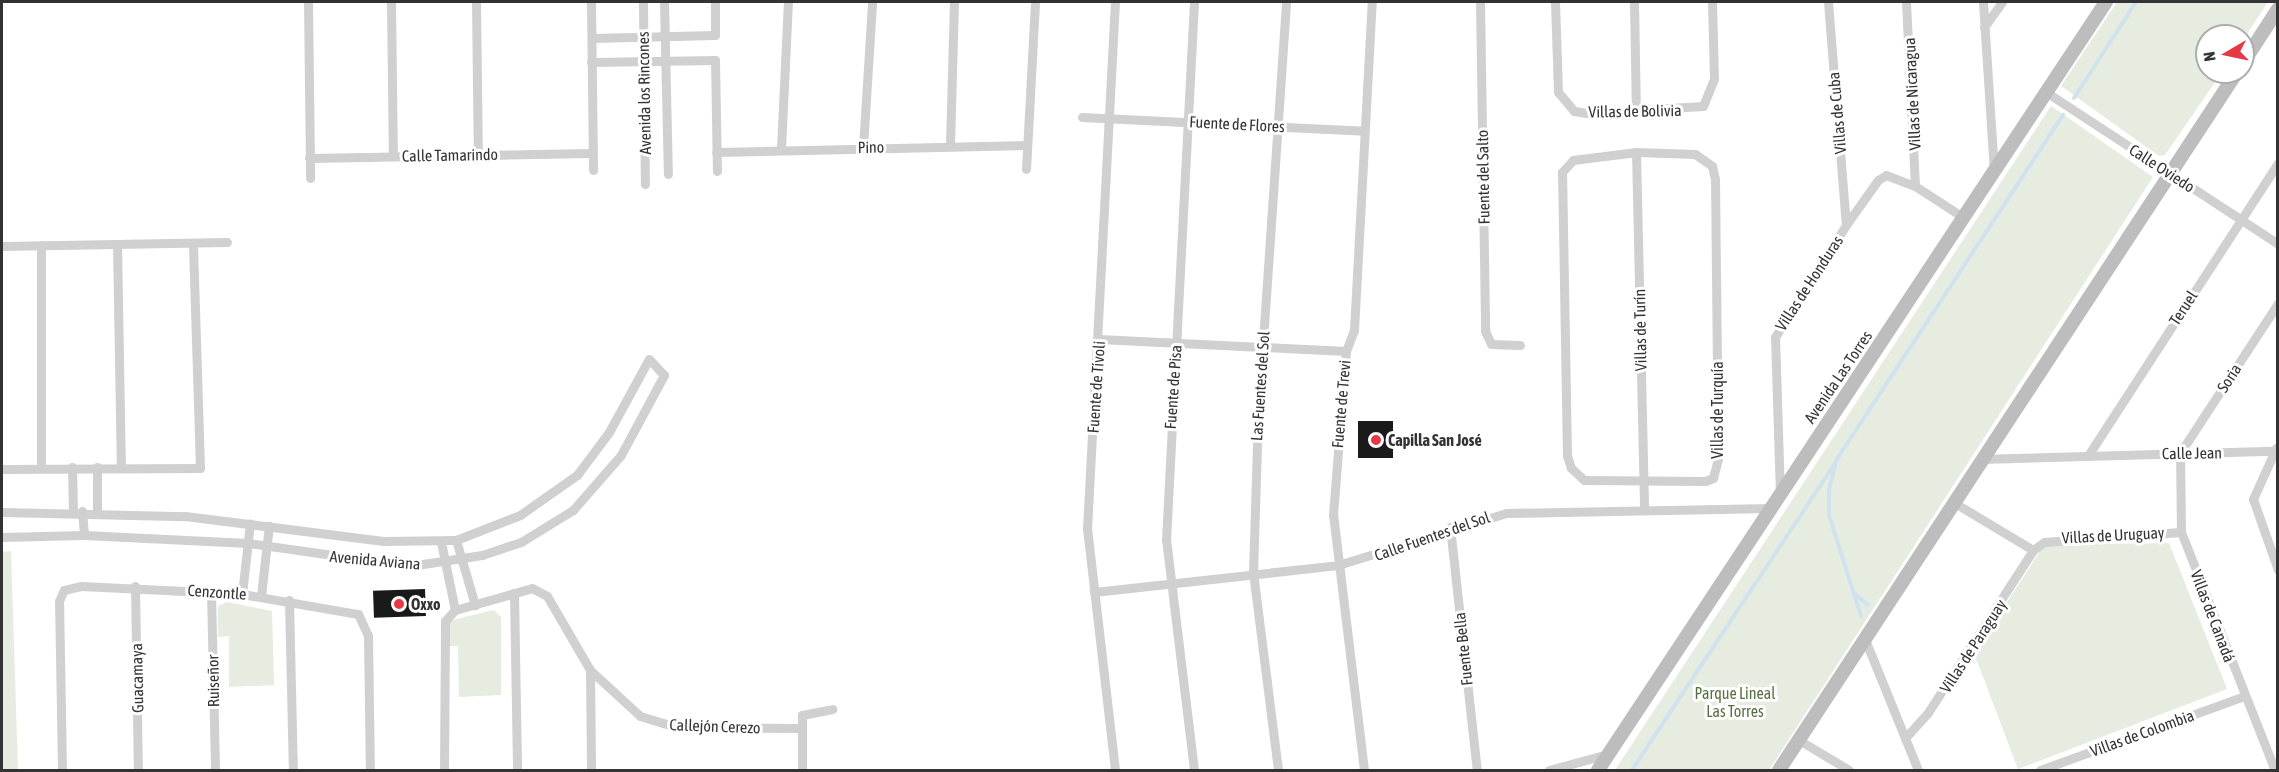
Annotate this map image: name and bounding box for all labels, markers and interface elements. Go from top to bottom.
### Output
north arrow [2195,24,2255,84]
street label: Avenida los Rincones [633,31,655,155]
street label: Villas de Nicaragua [1899,37,1925,151]
text: N [2200,50,2219,63]
street label: Villas de Cuba [1824,71,1850,155]
street label: Villas de Bolivia [1588,101,1682,121]
street label: Fuente de Flores [1189,112,1285,136]
street label: Fuente del Salto [1473,130,1493,224]
street label: Pino [858,137,884,157]
street label: Calle Oviedo [2126,140,2198,196]
street label: Calle Tamarindo [402,145,498,165]
street label: Villas de Honduras [1771,232,1847,334]
street label: Teruel [2165,287,2201,329]
street label: Villas de Turín [1630,289,1650,371]
street label: Avenida Las Torres [1800,327,1876,427]
street label: Las Fuentes del Sol [1247,331,1273,441]
street label: Fuente de Tívoli [1083,340,1109,434]
street label: Fuente de Pisa [1160,344,1186,430]
street label: Fuente de Trevi [1328,359,1354,449]
street label: Soria [2213,360,2245,396]
street label: Villas de Turquía [1707,361,1727,459]
place label: Capilla San José [1388,430,1482,450]
marker: Capilla San José [1369,433,1383,447]
street label: Calle Jean [2162,443,2222,463]
street label: Calle Fuentes del Sol [1372,507,1492,565]
street label: Villas de Uruguay [2061,523,2165,547]
street label: Avenida Aviana [329,546,421,574]
street label: Villas de Canadá [2187,567,2239,665]
street label: Cenzontle [187,580,247,604]
place label: Oxxo [411,594,441,614]
street label: Villas de Paraguay [1936,596,2010,696]
marker: Oxxo [392,597,406,611]
street label: Fuente Bella [1450,611,1476,687]
street label: Guacamaya [127,643,147,713]
street label: Ruiseñor [203,655,223,707]
park label: Parque Lineal Las Torres [1694,683,1776,721]
street label: Villas de Colombia [2088,705,2196,761]
street label: Callejón Cerezo [669,715,761,737]

